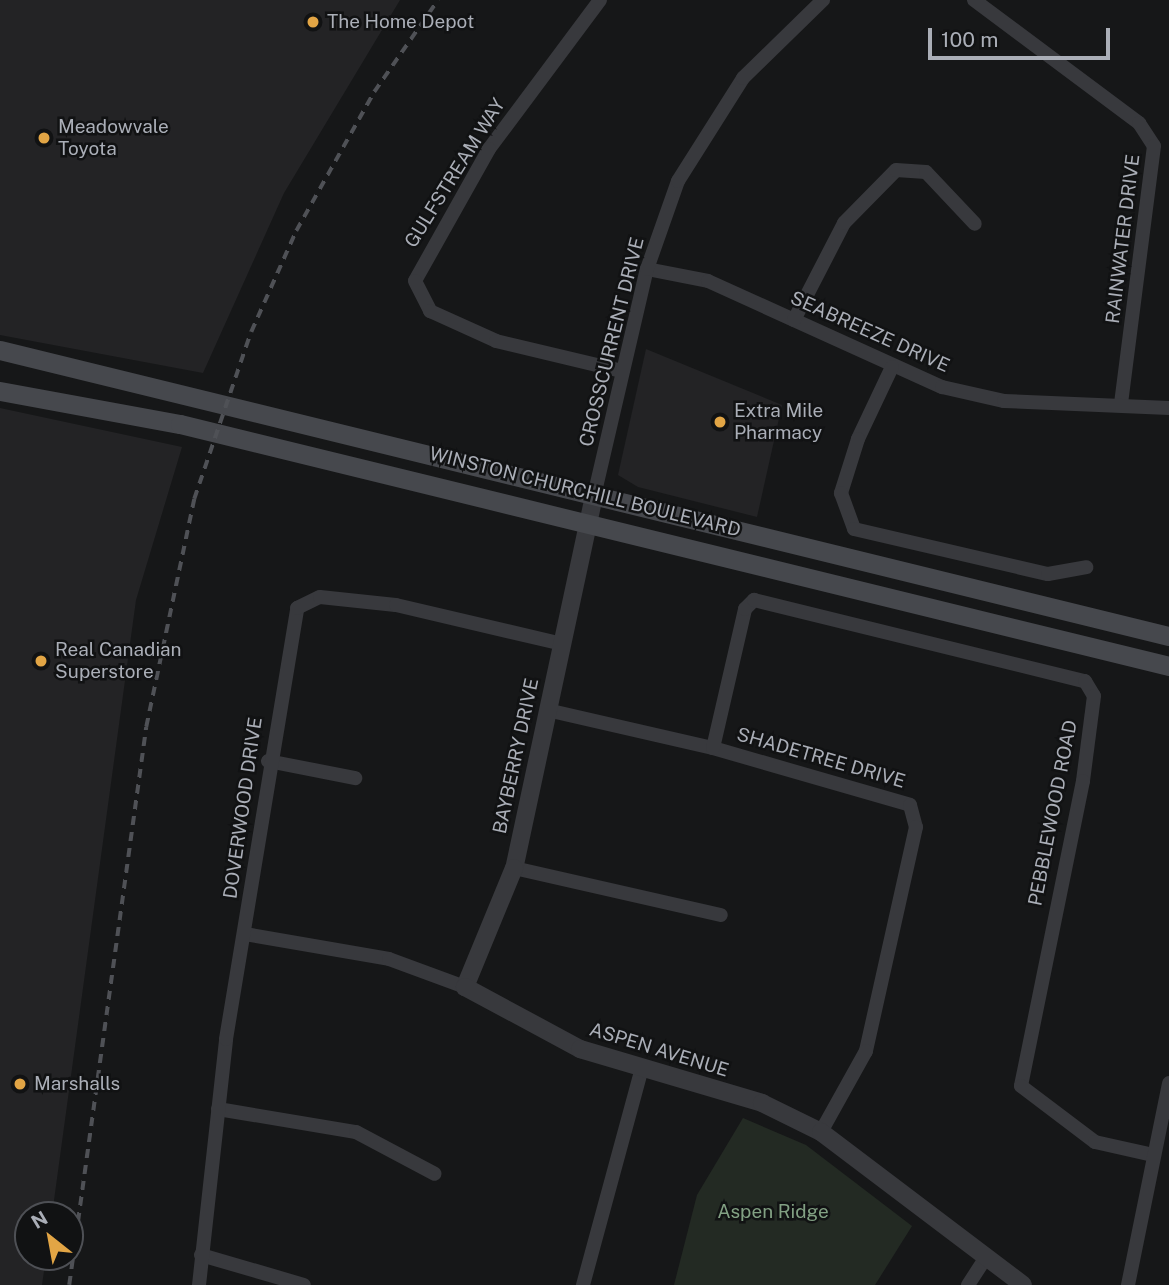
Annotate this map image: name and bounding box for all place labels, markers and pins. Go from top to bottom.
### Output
place label: The Home Depot [327,11,475,33]
marker: The Home Depot [305,14,321,30]
place label: Meadowvale Toyota [58,116,169,160]
marker: Meadowvale Toyota [36,130,52,146]
place label: Extra Mile Pharmacy [734,400,823,444]
marker: Extra Mile Pharmacy [712,414,728,430]
place label: Real Canadian Superstore [55,639,182,683]
marker: Real Canadian Superstore [33,653,49,669]
place label: Marshalls [34,1073,120,1095]
marker: Marshalls [12,1076,28,1092]

